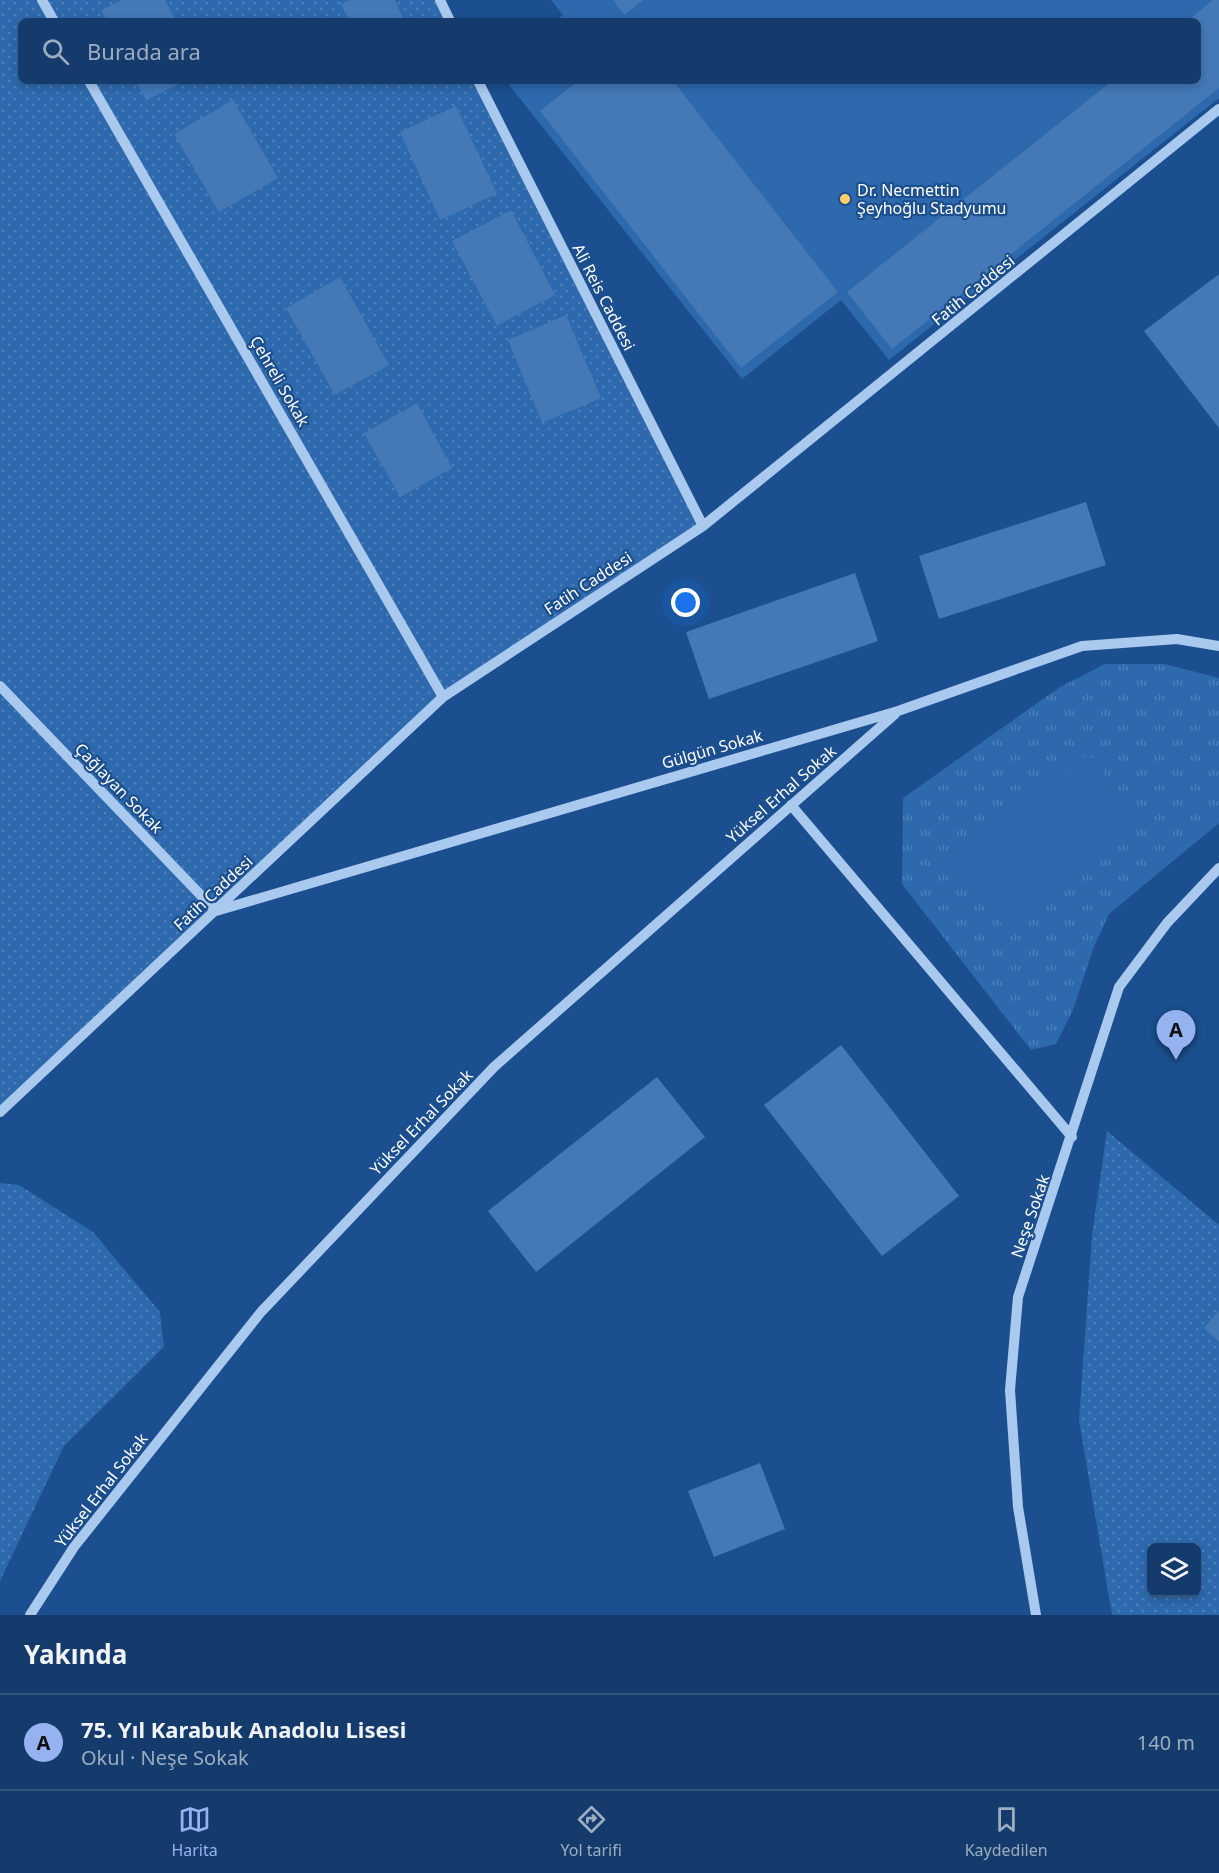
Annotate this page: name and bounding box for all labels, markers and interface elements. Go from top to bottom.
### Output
search box [18,18,1201,84]
icon: search [39,35,72,68]
text: Burada ara [87,36,201,66]
place label: Dr. Necmettin Şeyhoğlu Stadyumu [857,179,1007,219]
marker: Dr. Necmettin Şeyhoğlu Stadyumu [838,192,852,206]
street label: Ali Reis Caddesi [568,240,640,354]
street label: Fatih Caddesi [927,250,1019,330]
street label: Çehreli Sokak [245,332,315,431]
street label: Fatih Caddesi [540,546,636,620]
your location [671,588,700,617]
street label: Gülgün Sokak [659,724,765,774]
street label: Çağlayan Sokak [70,738,168,838]
street label: Yüksel Erhal Sokak [721,740,841,848]
street label: Fatih Caddesi [169,851,257,935]
pin: A [1156,1010,1196,1060]
street label: Yüksel Erhal Sokak [365,1064,478,1180]
street label: Neşe Sokak [1006,1171,1055,1261]
street label: Yüksel Erhal Sokak [49,1428,153,1552]
map controls [1147,1543,1201,1597]
button: layers [1147,1543,1201,1597]
text: Yakında [24,1636,127,1672]
text: 75. Yıl Karabuk Anadolu Lisesi [81,1714,406,1744]
text: A [37,1729,50,1756]
text: 140 m [1137,1729,1195,1756]
text: Okul · Neşe Sokak [81,1744,249,1771]
tab: Harita [171,1803,218,1861]
tab: Yol tarifi [561,1803,622,1861]
tab: Kaydedilen [965,1803,1048,1861]

